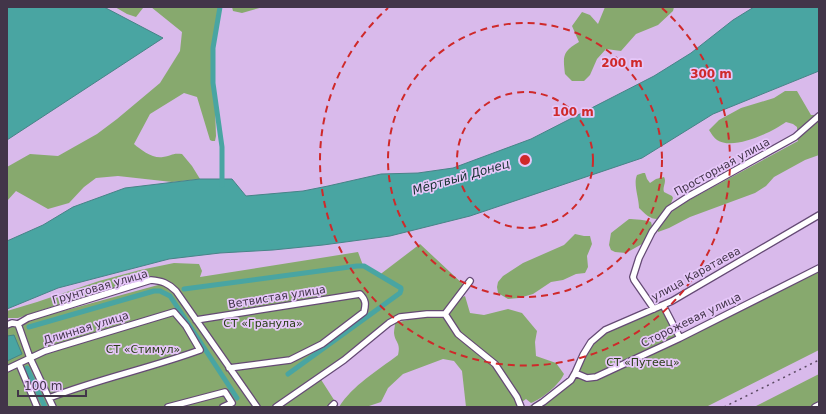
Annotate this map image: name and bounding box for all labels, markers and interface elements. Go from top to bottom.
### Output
text: 200 m [601,56,643,70]
text: 300 m [690,67,732,81]
text: 100 m [552,105,594,119]
street label: Просторная улица [672,135,772,199]
centre of rings [518,153,532,167]
water label: Мёртвый Донец [411,156,511,198]
street label: улица Каратаева [649,244,743,304]
street label: Грунтовая улица [51,267,149,307]
street label: Ветвистая улица [227,283,327,311]
street label: Сторожевая улица [639,290,743,350]
street label: Длинная улица [42,309,130,347]
park label: СТ «Гранула» [223,317,303,330]
park label: СТ «Стимул» [106,343,180,356]
park label: СТ «Путеец» [606,356,680,369]
scale bar [18,372,86,398]
text: 100 m [24,379,62,393]

